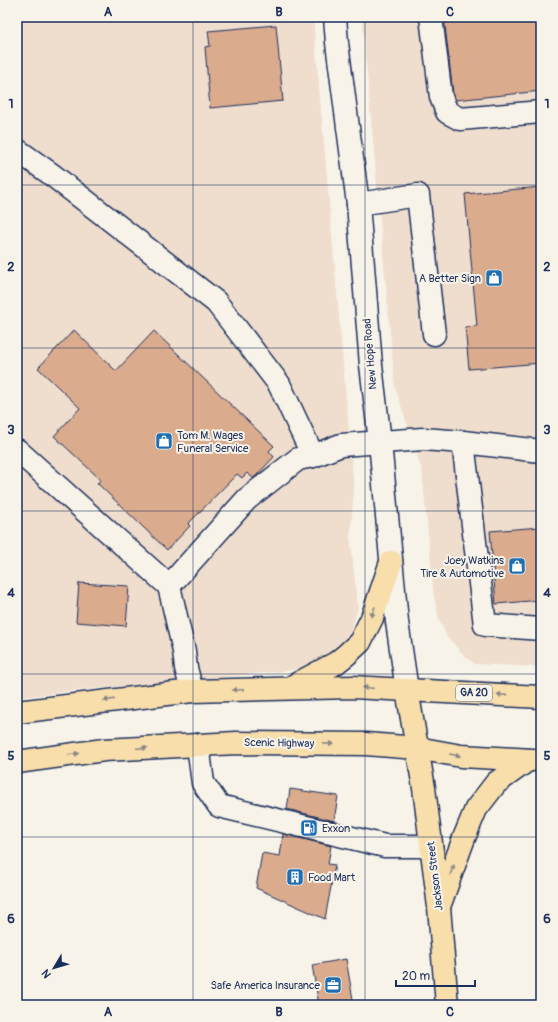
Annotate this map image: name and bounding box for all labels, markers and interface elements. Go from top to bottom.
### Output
text: A [104,4,113,20]
text: B [275,4,283,20]
text: C [446,4,454,20]
text: 1 [8,96,14,112]
text: 1 [544,96,550,112]
text: 2 [7,259,15,275]
text: 2 [543,259,551,275]
shop icon: A Better Sign [484,268,504,288]
place label: A Better Sign [419,272,481,285]
street label: New Hope Road [360,318,380,390]
text: 3 [7,422,15,438]
text: 3 [543,422,551,438]
place label: Tom M. Wages Funeral Service [177,429,249,455]
shop icon: Tom M. Wages Funeral Service [154,431,174,451]
place label: Joey Watkins Tire & Automotive [420,554,505,580]
shop icon: Joey Watkins Tire & Automotive [507,556,527,576]
text: 4 [7,585,15,601]
text: 4 [543,585,551,601]
one-way arrow [370,607,376,619]
one-way arrow [362,684,374,691]
road number: GA 20 [456,685,492,701]
one-way arrow [231,687,244,693]
one-way arrow [496,691,508,698]
one-way arrow [103,697,115,703]
street label: Scenic Highway [244,736,315,750]
one-way arrow [322,741,335,747]
one-way arrow [136,745,148,752]
text: 5 [7,748,15,764]
text: 5 [543,748,551,764]
one-way arrow [68,751,80,757]
one-way arrow [449,752,461,758]
fuel station icon: Exxon [299,818,319,838]
place label: Exxon [322,822,350,835]
street label: Jackson Street [424,840,446,911]
one-way arrow [450,864,456,876]
building icon: Food Mart [285,867,305,887]
place label: Food Mart [308,871,356,884]
text: 6 [7,911,15,927]
text: 6 [543,911,551,927]
north arrow [34,948,74,988]
scale bar [396,962,475,988]
text: N [39,966,54,981]
text: 20 m [402,969,431,984]
office icon: Safe America Insurance [323,975,343,995]
place label: Safe America Insurance [210,979,321,992]
text: A [104,1004,113,1020]
text: B [275,1004,283,1020]
text: C [446,1004,454,1020]

